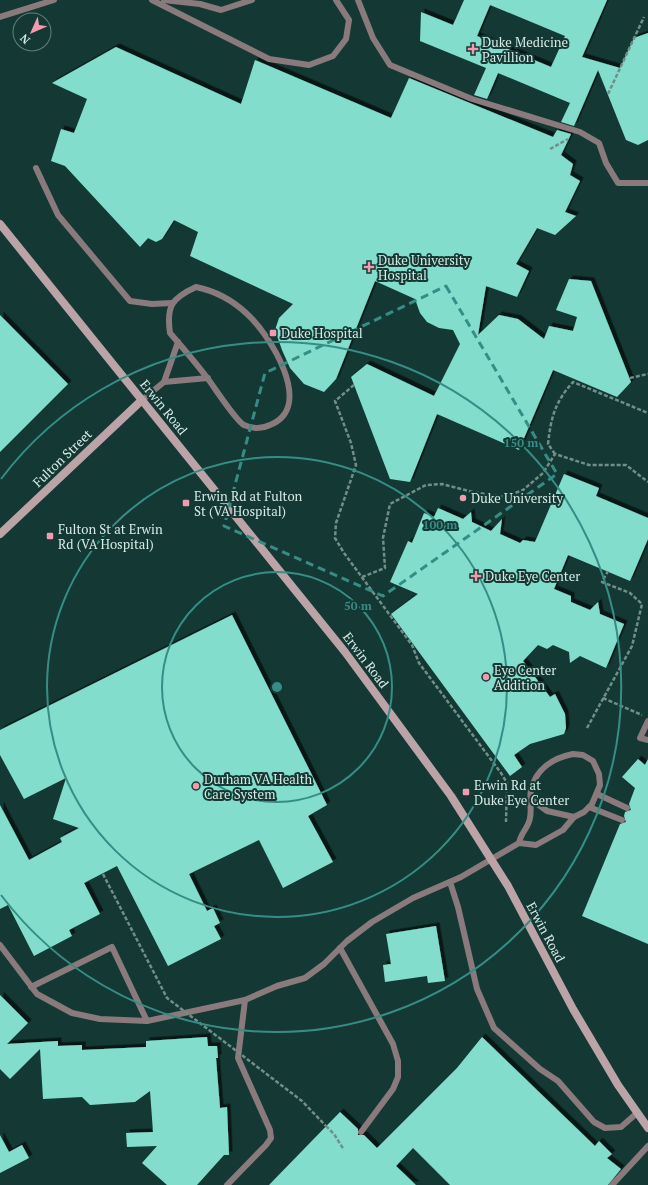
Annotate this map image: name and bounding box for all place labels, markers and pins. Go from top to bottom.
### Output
place label: Duke Medicine Pavillion [482,33,568,66]
marker: Duke Medicine Pavillion [467,43,479,55]
place label: Duke University Hospital [378,251,471,284]
marker: Duke University Hospital [363,261,375,273]
place label: Duke Hospital [281,324,363,342]
marker: Duke Hospital [268,328,278,338]
place label: Erwin Rd at Fulton St (VA Hospital) [194,487,303,520]
place label: Duke University [471,489,564,507]
marker: Duke University [458,493,468,503]
marker: Erwin Rd at Fulton St (VA Hospital) [181,498,191,508]
place label: Fulton St at Erwin Rd (VA Hospital) [58,520,163,553]
marker: Fulton St at Erwin Rd (VA Hospital) [45,531,55,541]
place label: Duke Eye Center [485,567,580,585]
marker: Duke Eye Center [470,570,482,582]
place label: Eye Center Addition [494,661,556,694]
marker: Eye Center Addition [481,672,491,682]
centre of rings [270,680,284,694]
place label: Durham VA Health Care System [204,770,313,803]
place label: Erwin Rd at Duke Eye Center [474,776,569,809]
marker: Durham VA Health Care System [191,781,201,791]
marker: Erwin Rd at Duke Eye Center [461,787,471,797]

